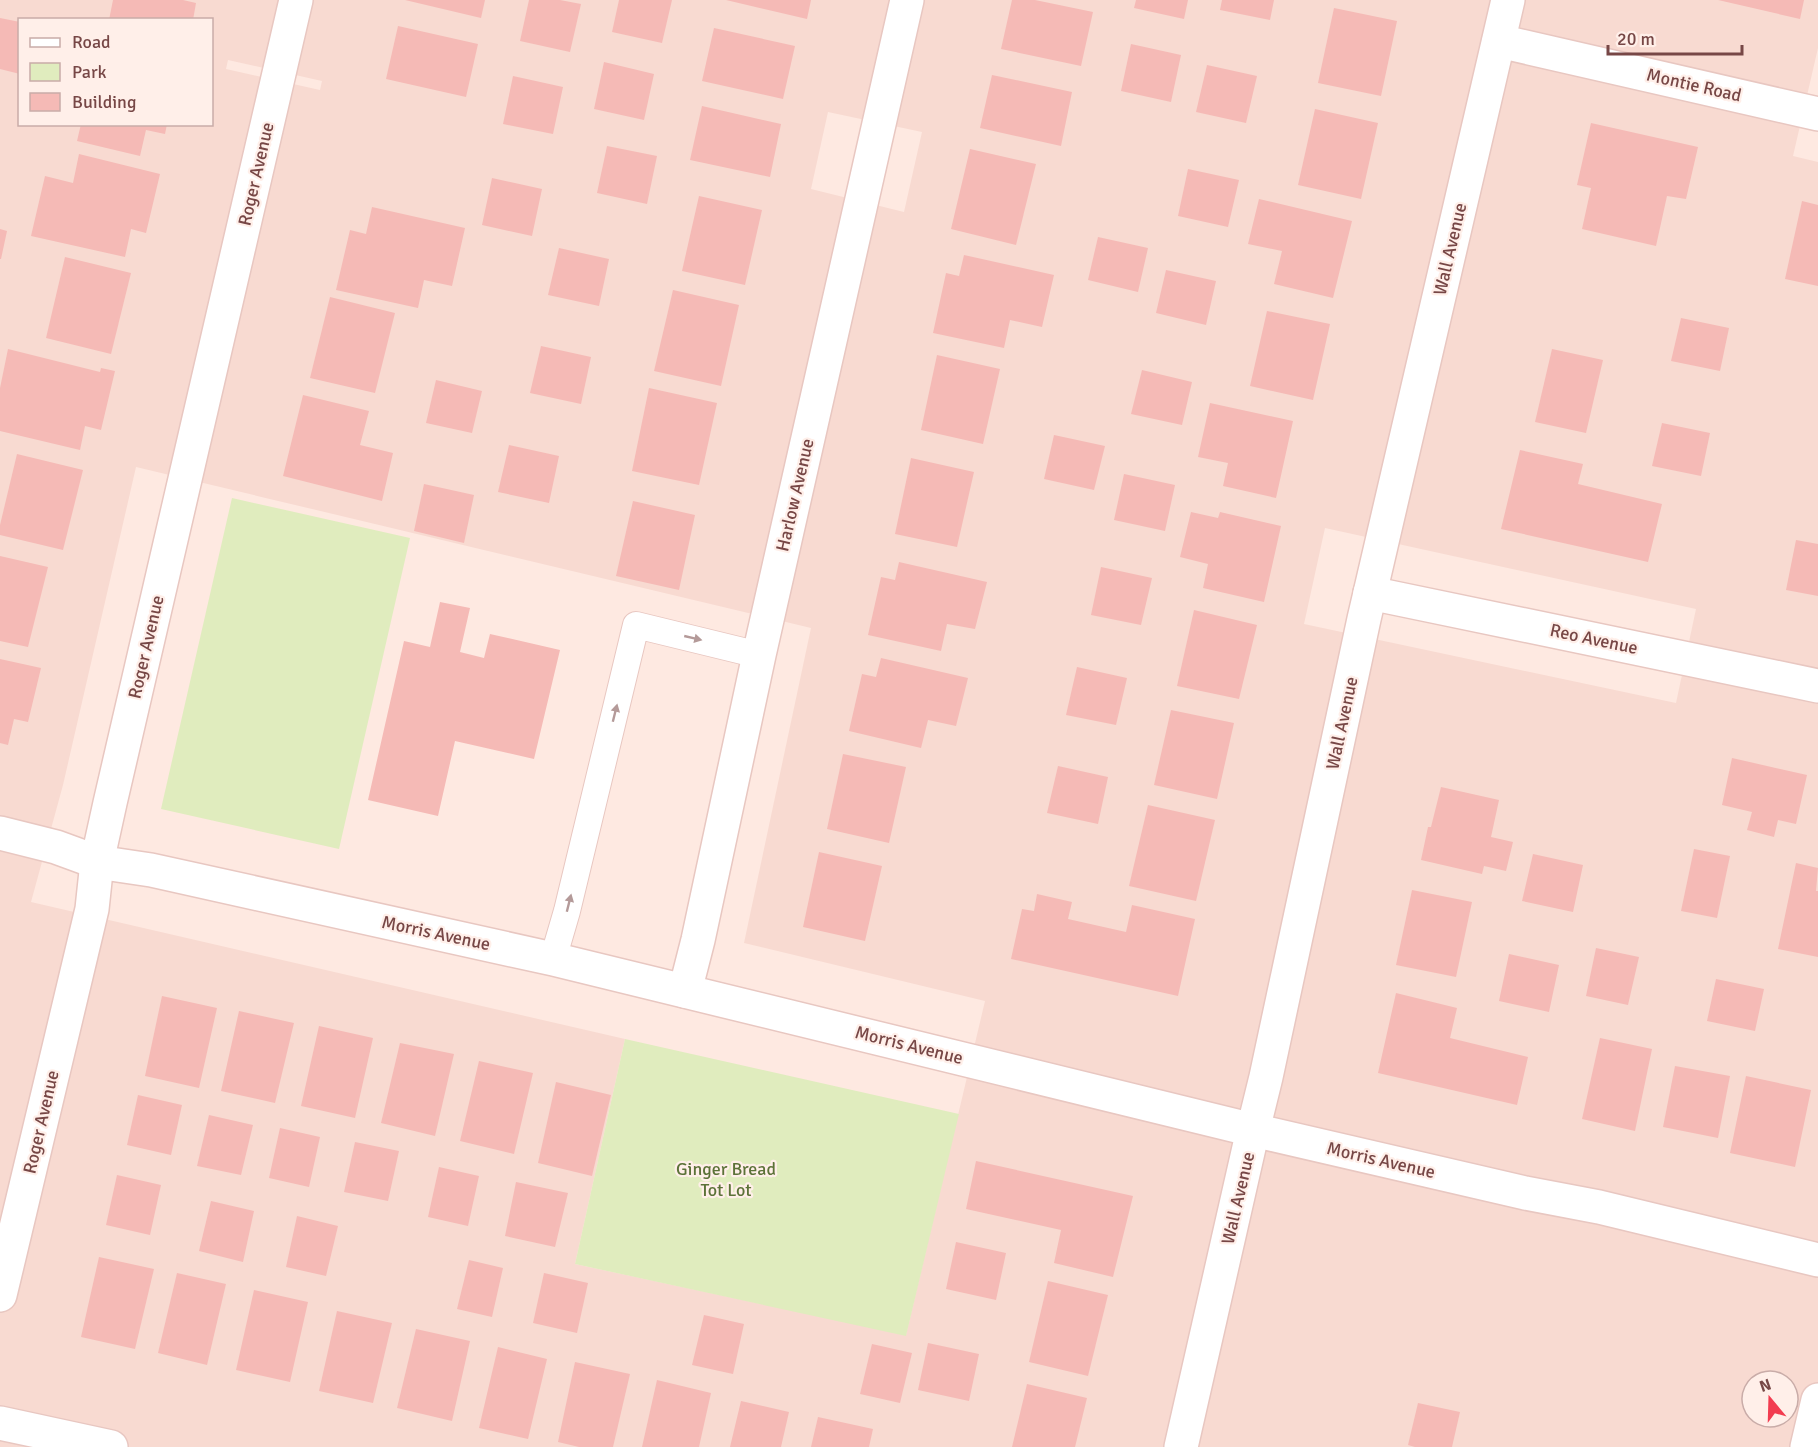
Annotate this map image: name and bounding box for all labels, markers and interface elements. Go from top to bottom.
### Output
legend [18,18,213,126]
scale bar [1608,18,1742,56]
text: 20 m [1617,28,1655,50]
text: Road [72,31,111,53]
text: Park [72,61,107,83]
street label: Montie Road [1644,63,1744,107]
text: Building [72,91,136,113]
street label: Roger Avenue [233,120,279,228]
street label: Wall Avenue [1429,201,1471,297]
street label: Harlow Avenue [771,436,819,554]
street label: Roger Avenue [123,593,169,701]
street label: Reo Avenue [1548,619,1640,659]
one-way arrow [684,633,703,643]
street label: Wall Avenue [1321,675,1363,771]
one-way arrow [610,704,620,722]
one-way arrow [565,894,575,912]
street label: Morris Avenue [380,911,492,955]
street label: Morris Avenue [853,1021,965,1069]
street label: Roger Avenue [18,1068,64,1176]
street label: Morris Avenue [1325,1137,1437,1183]
street label: Wall Avenue [1217,1150,1259,1246]
park label: Ginger Bread Tot Lot [676,1158,776,1201]
north arrow [1740,1369,1800,1429]
text: N [1757,1374,1774,1397]

